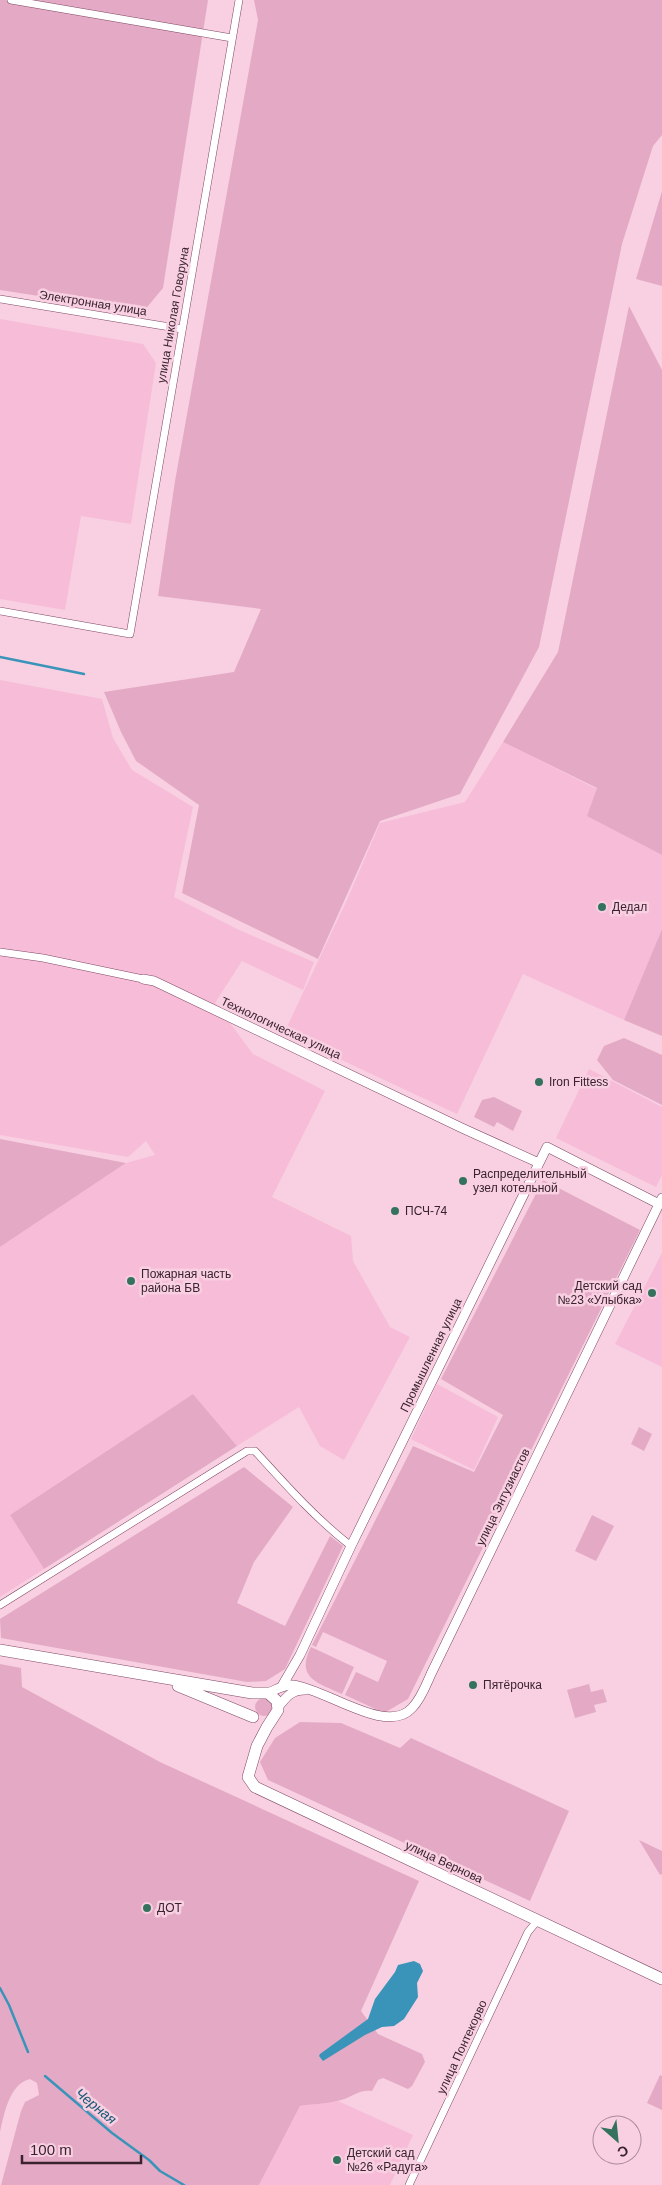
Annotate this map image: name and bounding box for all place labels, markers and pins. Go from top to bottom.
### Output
place label: Дедал [612,900,647,914]
marker: Дедал [596,901,608,913]
place label: Iron Fittess [549,1075,608,1089]
marker: Iron Fittess [533,1076,545,1088]
place label: Распределительный узел котельной [473,1167,587,1195]
marker: Распределительный узел котельной [457,1175,469,1187]
place label: ПСЧ-74 [405,1204,448,1218]
marker: ПСЧ-74 [389,1205,401,1217]
place label: Пожарная часть района БВ [141,1267,231,1295]
marker: Пожарная часть района БВ [125,1275,137,1287]
place label: Детский сад №23 «Улыбка» [558,1279,642,1307]
marker: Детский сад №23 «Улыбка» [646,1287,658,1299]
place label: Пятёрочка [483,1678,542,1692]
marker: Пятёрочка [467,1679,479,1691]
place label: ДОТ [157,1901,182,1915]
marker: ДОТ [141,1902,153,1914]
place label: Детский сад №26 «Радуга» [347,2146,428,2174]
marker: Детский сад №26 «Радуга» [331,2154,343,2166]

